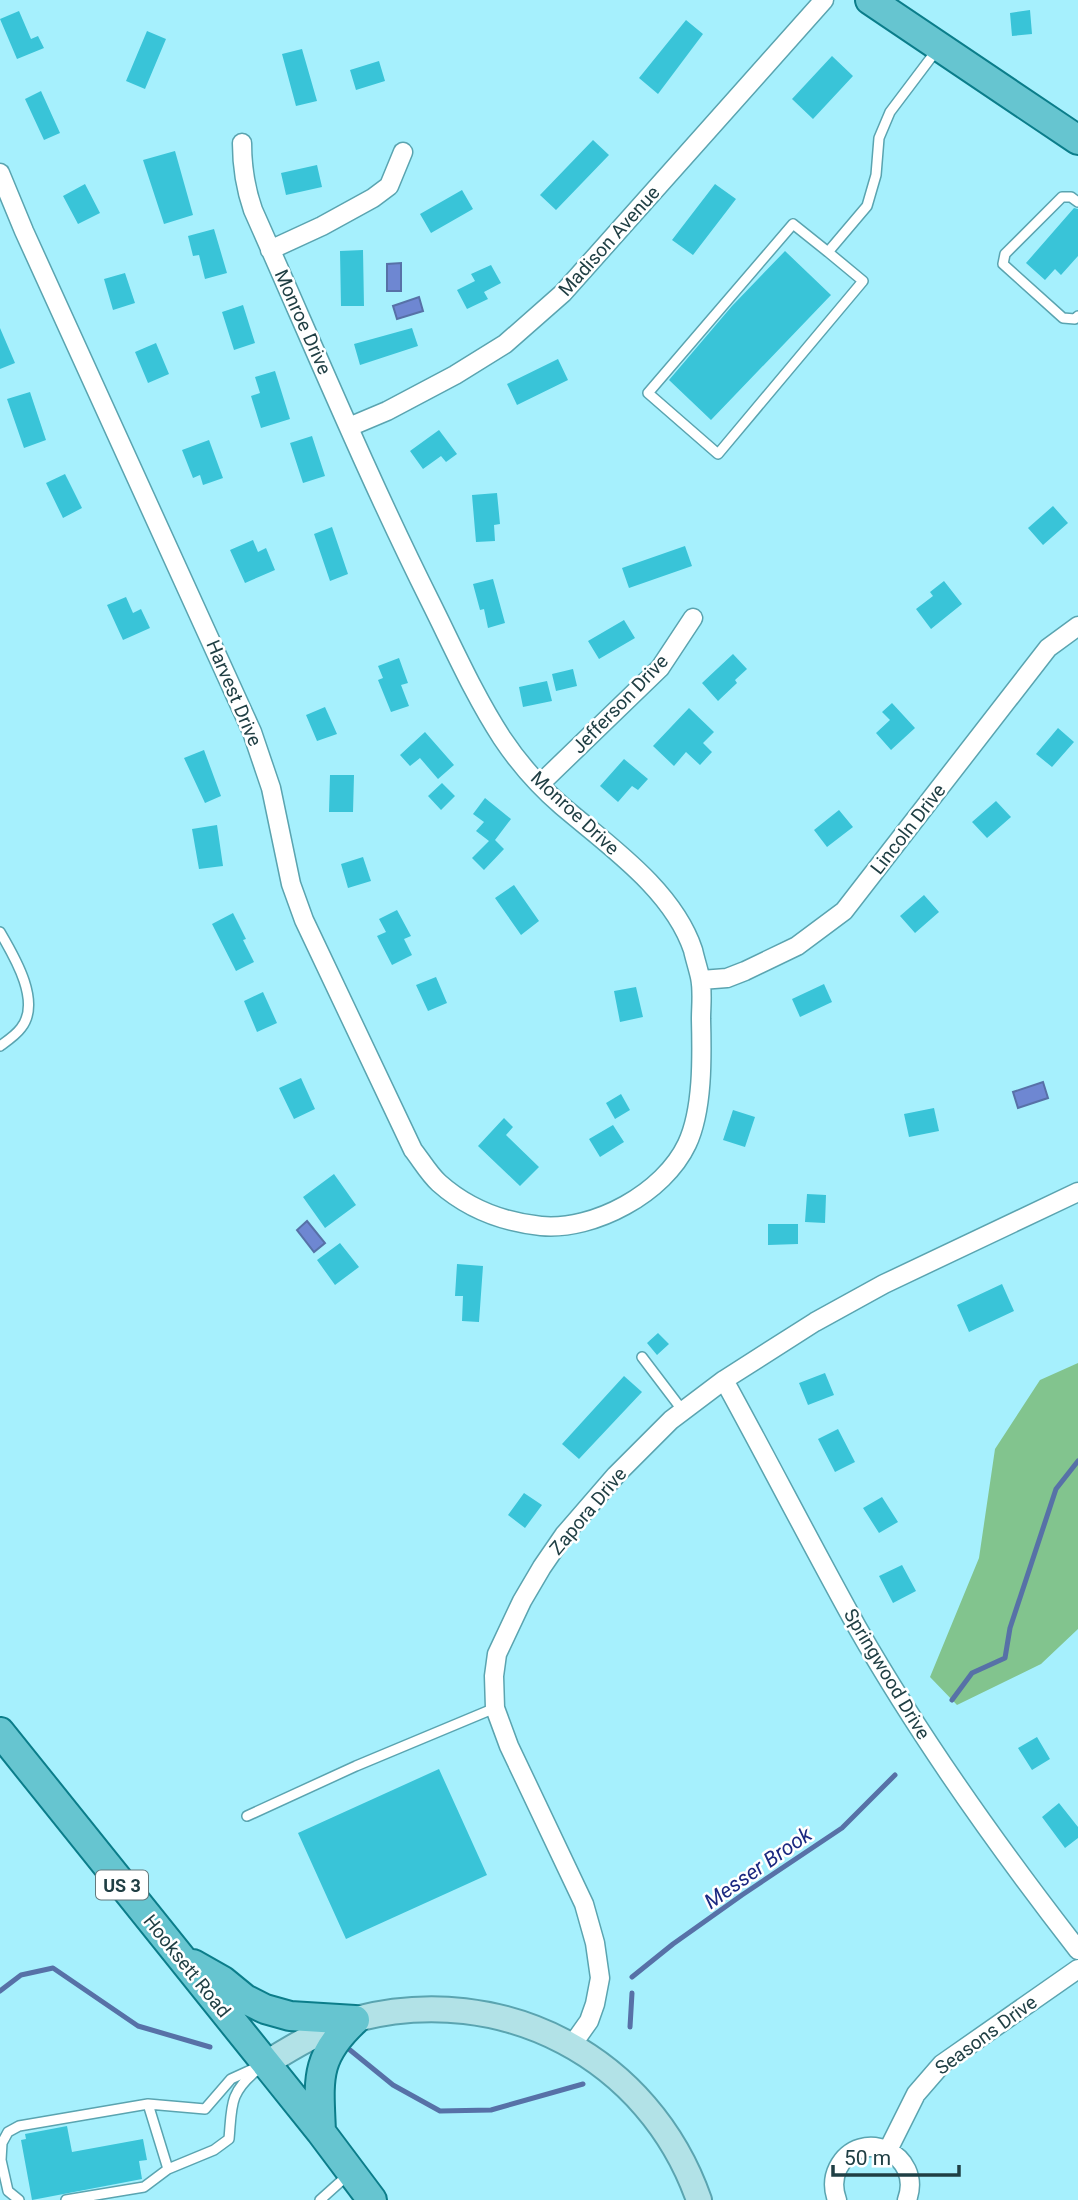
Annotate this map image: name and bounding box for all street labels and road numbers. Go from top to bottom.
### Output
street label: Madison Avenue [554,181,664,301]
street label: Monroe Drive [270,266,336,378]
street label: Harvest Drive [201,636,267,750]
street label: Jefferson Drive [567,650,673,758]
street label: Monroe Drive [526,766,624,860]
street label: Lincoln Drive [865,779,951,879]
street label: Zapora Drive [545,1463,631,1559]
street label: Springwood Drive [839,1605,935,1743]
road number: US 3 [96,1870,148,1899]
street label: Hooksett Road [139,1910,235,2022]
street label: Seasons Drive [931,1990,1041,2080]

